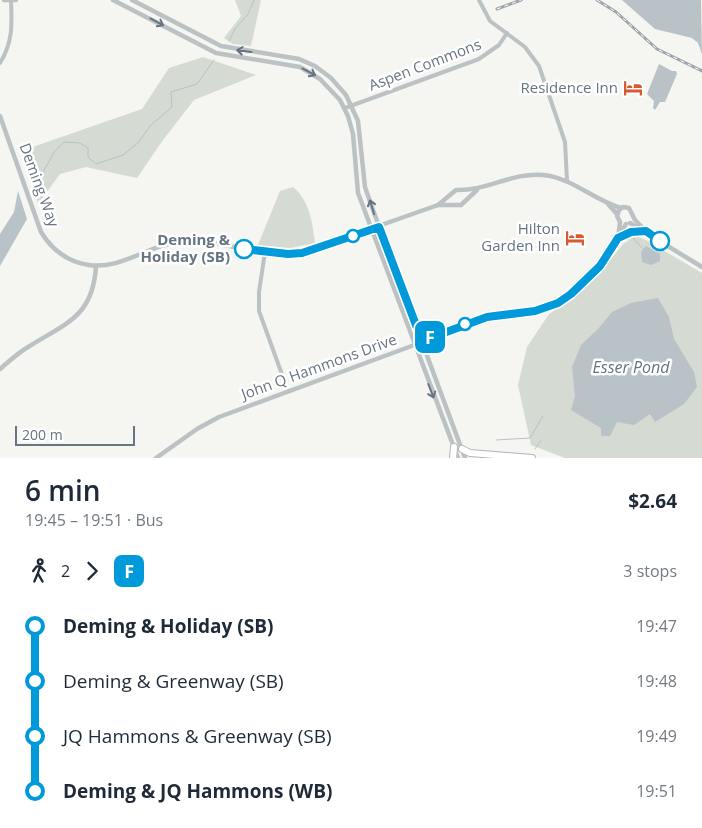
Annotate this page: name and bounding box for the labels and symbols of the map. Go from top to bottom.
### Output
one-way arrow [149,18,164,27]
street label: Aspen Commons [366,33,484,95]
one-way arrow [236,46,252,56]
one-way arrow [301,68,316,77]
place label: Residence Inn [520,77,618,97]
hotel icon: Residence Inn [622,77,644,99]
street label: Deming Way [16,140,65,230]
one-way arrow [366,199,376,215]
place label: Hilton Garden Inn [481,218,560,255]
hotel icon: Hilton Garden Inn [564,227,586,249]
place label: Deming & Holiday (SB) [141,229,231,266]
unlabelled marker [346,229,360,243]
unlabelled marker [650,231,670,251]
marker: Deming & Holiday (SB) [234,239,254,259]
unlabelled marker [458,317,472,331]
line badge: F [414,321,446,353]
street label: John Q Hammons Drive [236,329,399,404]
water label: Esser Pond [592,356,670,378]
one-way arrow [427,382,436,398]
scale bar [15,423,135,446]

